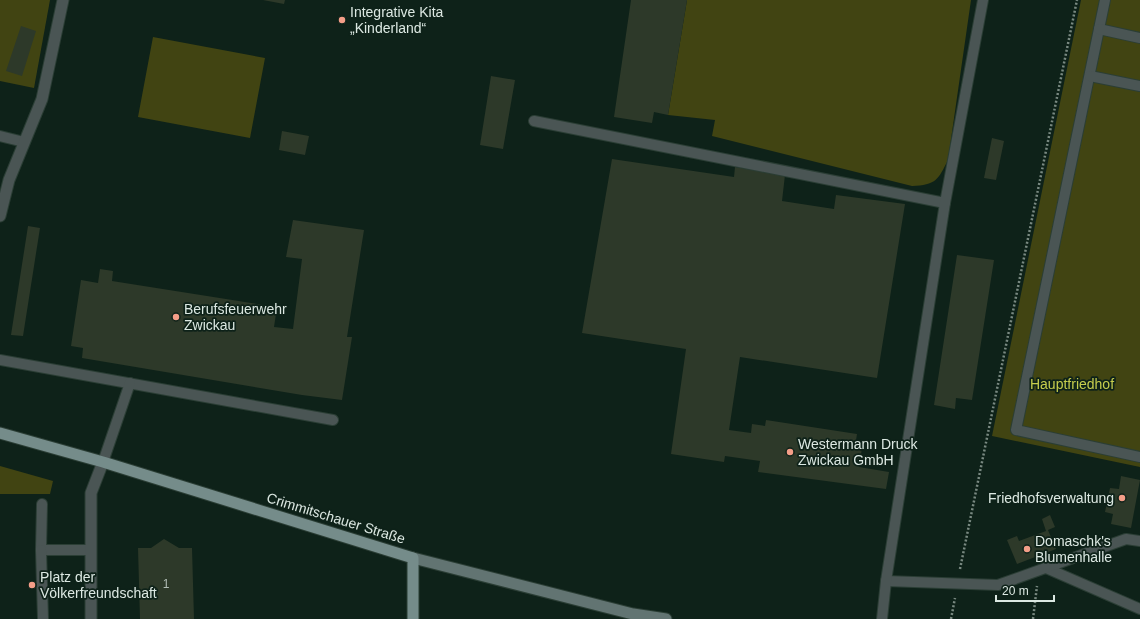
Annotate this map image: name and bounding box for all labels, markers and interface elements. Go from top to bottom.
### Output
place label: Integrative Kita „Kinderland“ [350,4,444,36]
marker: Integrative Kita „Kinderland“ [337,15,347,25]
place label: Berufsfeuerwehr Zwickau [184,301,287,333]
marker: Berufsfeuerwehr Zwickau [171,312,181,322]
park label: Hauptfriedhof [1030,376,1114,392]
place label: Westermann Druck Zwickau GmbH [798,436,919,468]
marker: Westermann Druck Zwickau GmbH [785,447,795,457]
street label: Crimmitschauer Straße [265,489,407,547]
place label: Friedhofsverwaltung [988,490,1114,506]
marker: Friedhofsverwaltung [1117,493,1127,503]
place label: Domaschk's Blumenhalle [1035,533,1112,565]
marker: Domaschk's Blumenhalle [1022,544,1032,554]
place label: Platz der Völkerfreundschaft [40,569,157,601]
house number: 1 [163,577,170,591]
scale bar [996,577,1054,603]
marker: Platz der Völkerfreundschaft [27,580,37,590]
text: 20 m [1002,584,1029,598]

